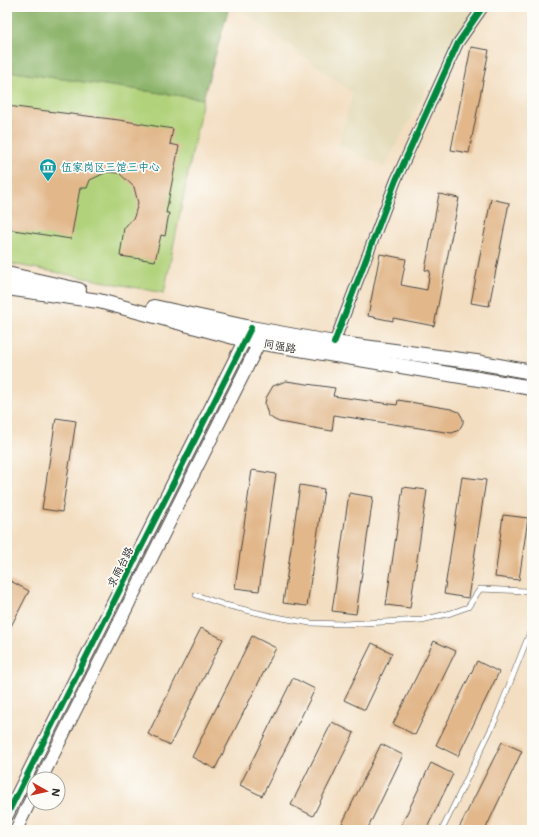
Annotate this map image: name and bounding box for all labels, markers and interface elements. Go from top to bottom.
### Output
museum icon: 伍家岗区三馆三中心 [38,157,58,182]
place label: 伍家岗区三馆三中心 [61,159,160,174]
street label: 同强路 [263,335,298,356]
street label: 求雨台路 [103,544,136,590]
north arrow [26,771,66,811]
text: N [48,787,64,798]

